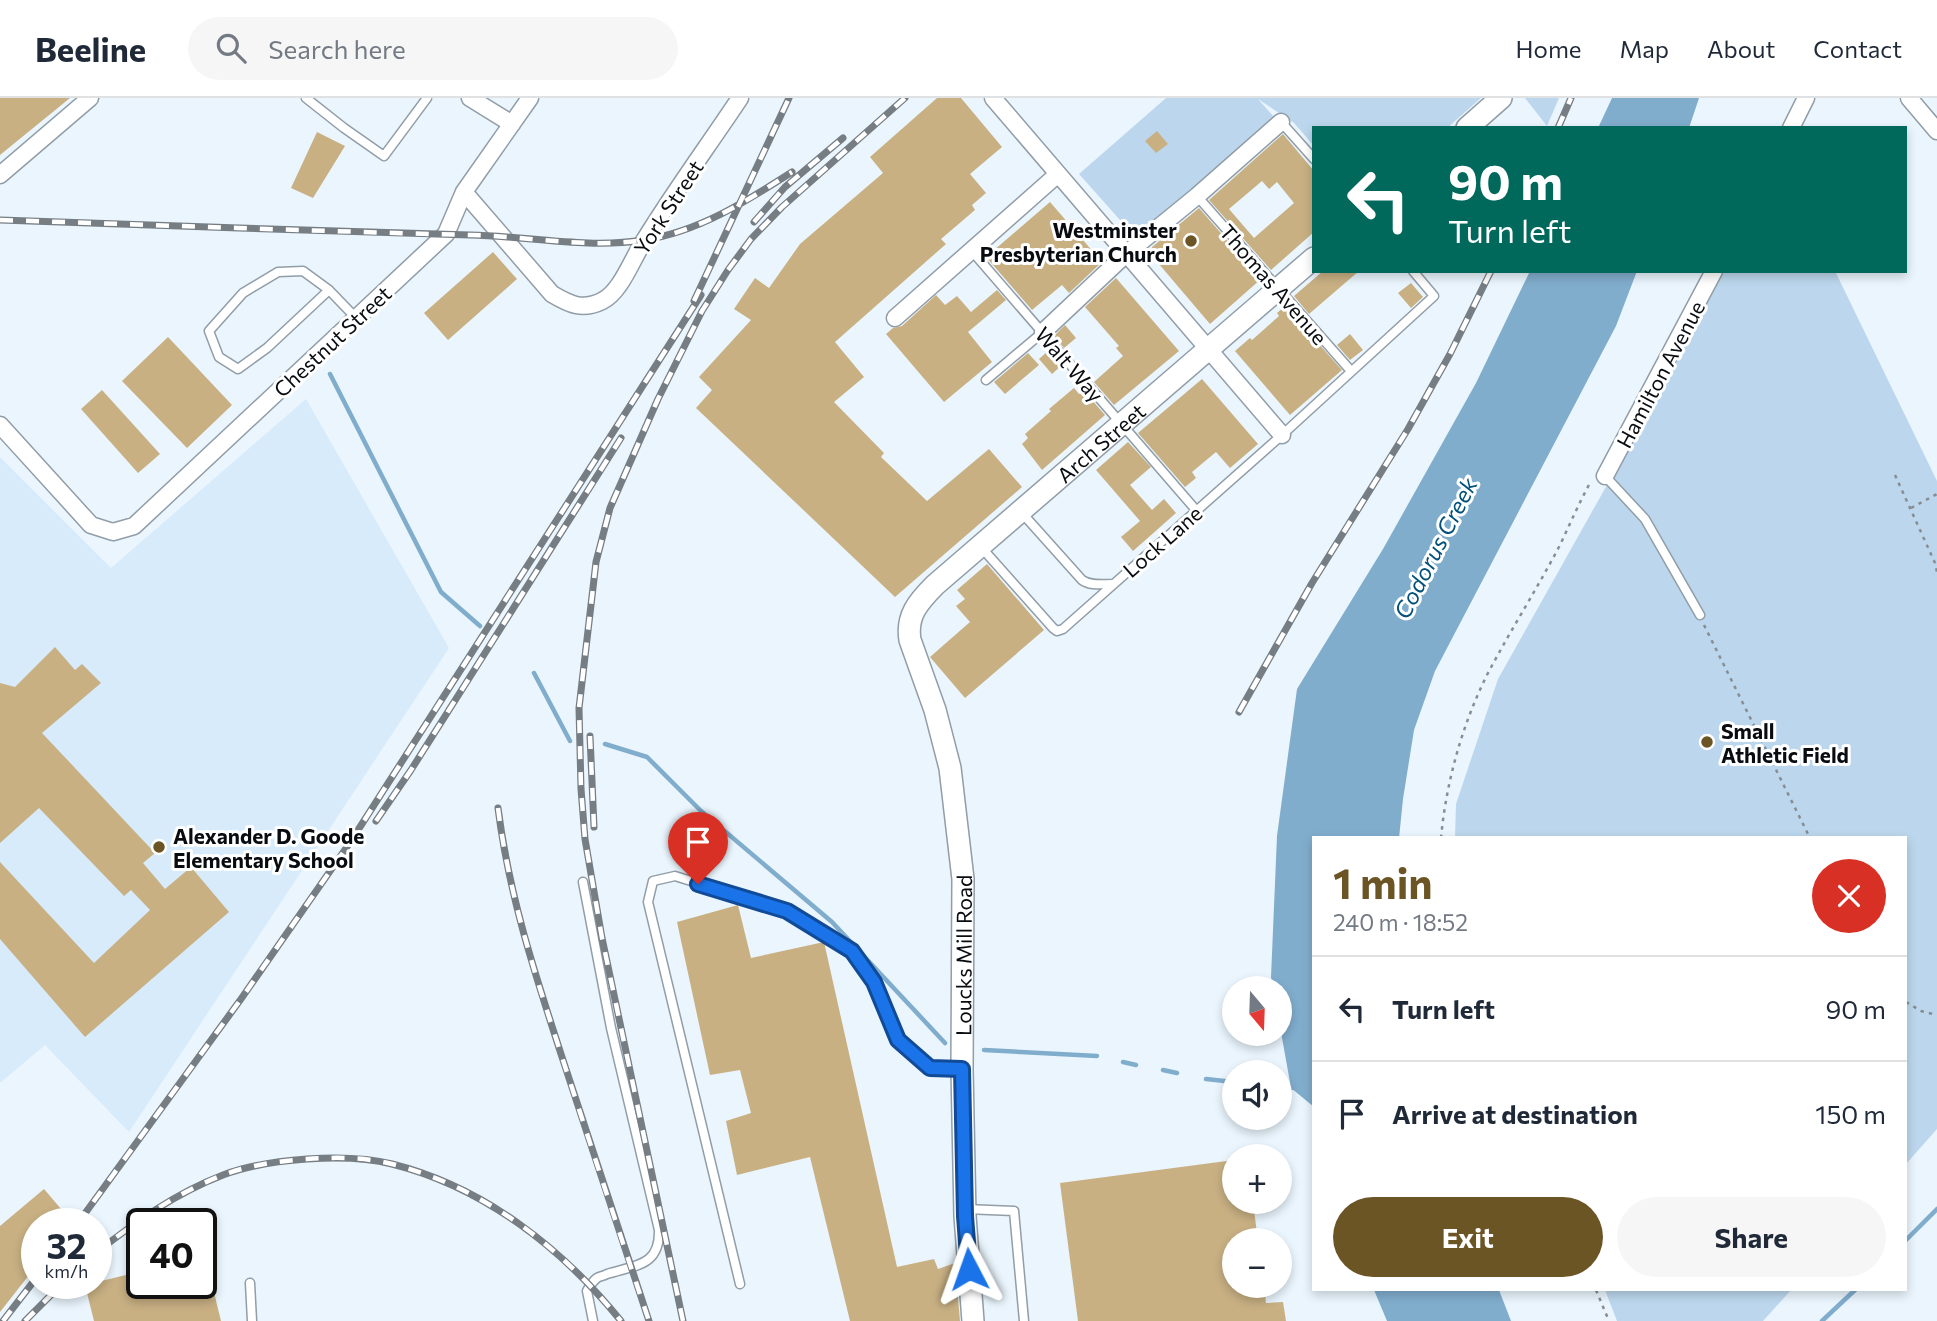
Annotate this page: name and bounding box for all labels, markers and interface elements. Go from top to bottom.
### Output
search box [188,17,678,80]
text: Beeline [35,28,146,69]
icon: search [212,29,250,67]
text: Search here [268,33,406,64]
text: Home [1516,34,1582,63]
text: Map [1620,34,1669,63]
text: About [1707,34,1775,63]
text: Contact [1813,34,1902,63]
text: 90 m [1448,150,1563,210]
icon: left [1333,154,1424,245]
street label: York Street [628,155,708,259]
text: Turn left [1448,210,1572,250]
place label: Westminster Presbyterian Church [980,217,1177,266]
street label: Thomas Avenue [1215,219,1333,349]
marker: Westminster Presbyterian Church [1183,233,1199,249]
street label: Chestnut Street [268,280,396,402]
street label: Hamilton Avenue [1611,296,1709,452]
street label: Walt Way [1031,321,1109,407]
street label: Arch Street [1051,397,1150,487]
water label: Codorus Creek [1387,472,1483,623]
street label: Lock Lane [1117,500,1207,582]
place label: Small Athletic Field [1721,718,1849,767]
marker: Small Athletic Field [1699,734,1715,750]
pin [668,812,728,884]
place label: Alexander D. Goode Elementary School [173,823,364,872]
icon: arrive [679,823,717,861]
marker: Alexander D. Goode Elementary School [151,839,167,855]
text: 1 min [1333,856,1433,908]
button: close [1812,859,1886,933]
street label: Loucks Mill Road [950,875,976,1036]
text: 240 m · 18:52 [1333,908,1468,936]
north arrow [1222,976,1292,1046]
map controls [1222,976,1292,1298]
icon: left [1333,990,1371,1028]
text: Turn left [1392,993,1495,1024]
text: 90 m [1826,993,1886,1024]
button: sound [1222,1060,1292,1130]
icon: arrive [1333,1095,1371,1133]
text: Arrive at destination [1392,1098,1638,1129]
text: 150 m [1815,1098,1886,1129]
button: + [1222,1144,1292,1214]
button: Exit [1333,1197,1603,1277]
button: Share [1617,1197,1886,1277]
speed limit sign: 40 [126,1208,217,1299]
text: 32 [46,1223,87,1266]
button: − [1222,1228,1292,1298]
position arrow [932,1232,1006,1306]
text: km/h [45,1260,88,1282]

